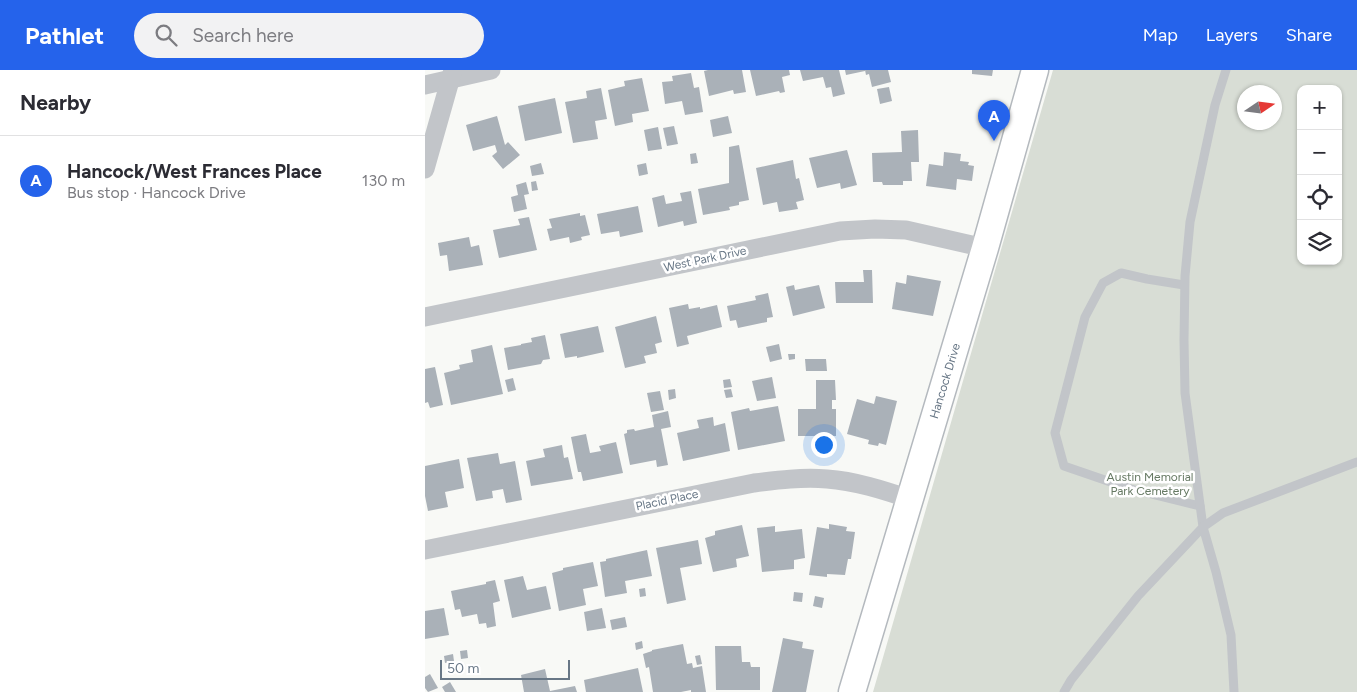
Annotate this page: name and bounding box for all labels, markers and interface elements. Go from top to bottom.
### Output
search box [134,13,484,58]
text: Pathlet [25,21,104,50]
icon: search [152,21,180,49]
text: Search here [192,24,294,47]
text: Map [1143,24,1178,46]
text: Layers [1206,24,1258,46]
text: Share [1286,24,1332,46]
north arrow [1237,85,1282,130]
map controls [1297,85,1342,265]
button: + [1297,85,1342,130]
text: Nearby [20,90,91,115]
pin: A [978,100,1010,141]
button: − [1297,130,1342,175]
text: Hancock/West Frances Place [67,160,322,183]
text: A [30,171,42,190]
text: 130 m [362,171,405,190]
button: locate [1297,175,1342,220]
text: Bus stop · Hancock Drive [67,183,246,202]
button: layers [1297,220,1342,265]
street label: West Park Drive [662,243,748,275]
street label: Hancock Drive [927,341,963,420]
your location [811,432,837,458]
park label: Austin Memorial Park Cemetery [1107,470,1193,498]
street label: Placid Place [634,486,700,513]
scale bar [440,657,570,680]
text: 50 m [447,660,479,677]

